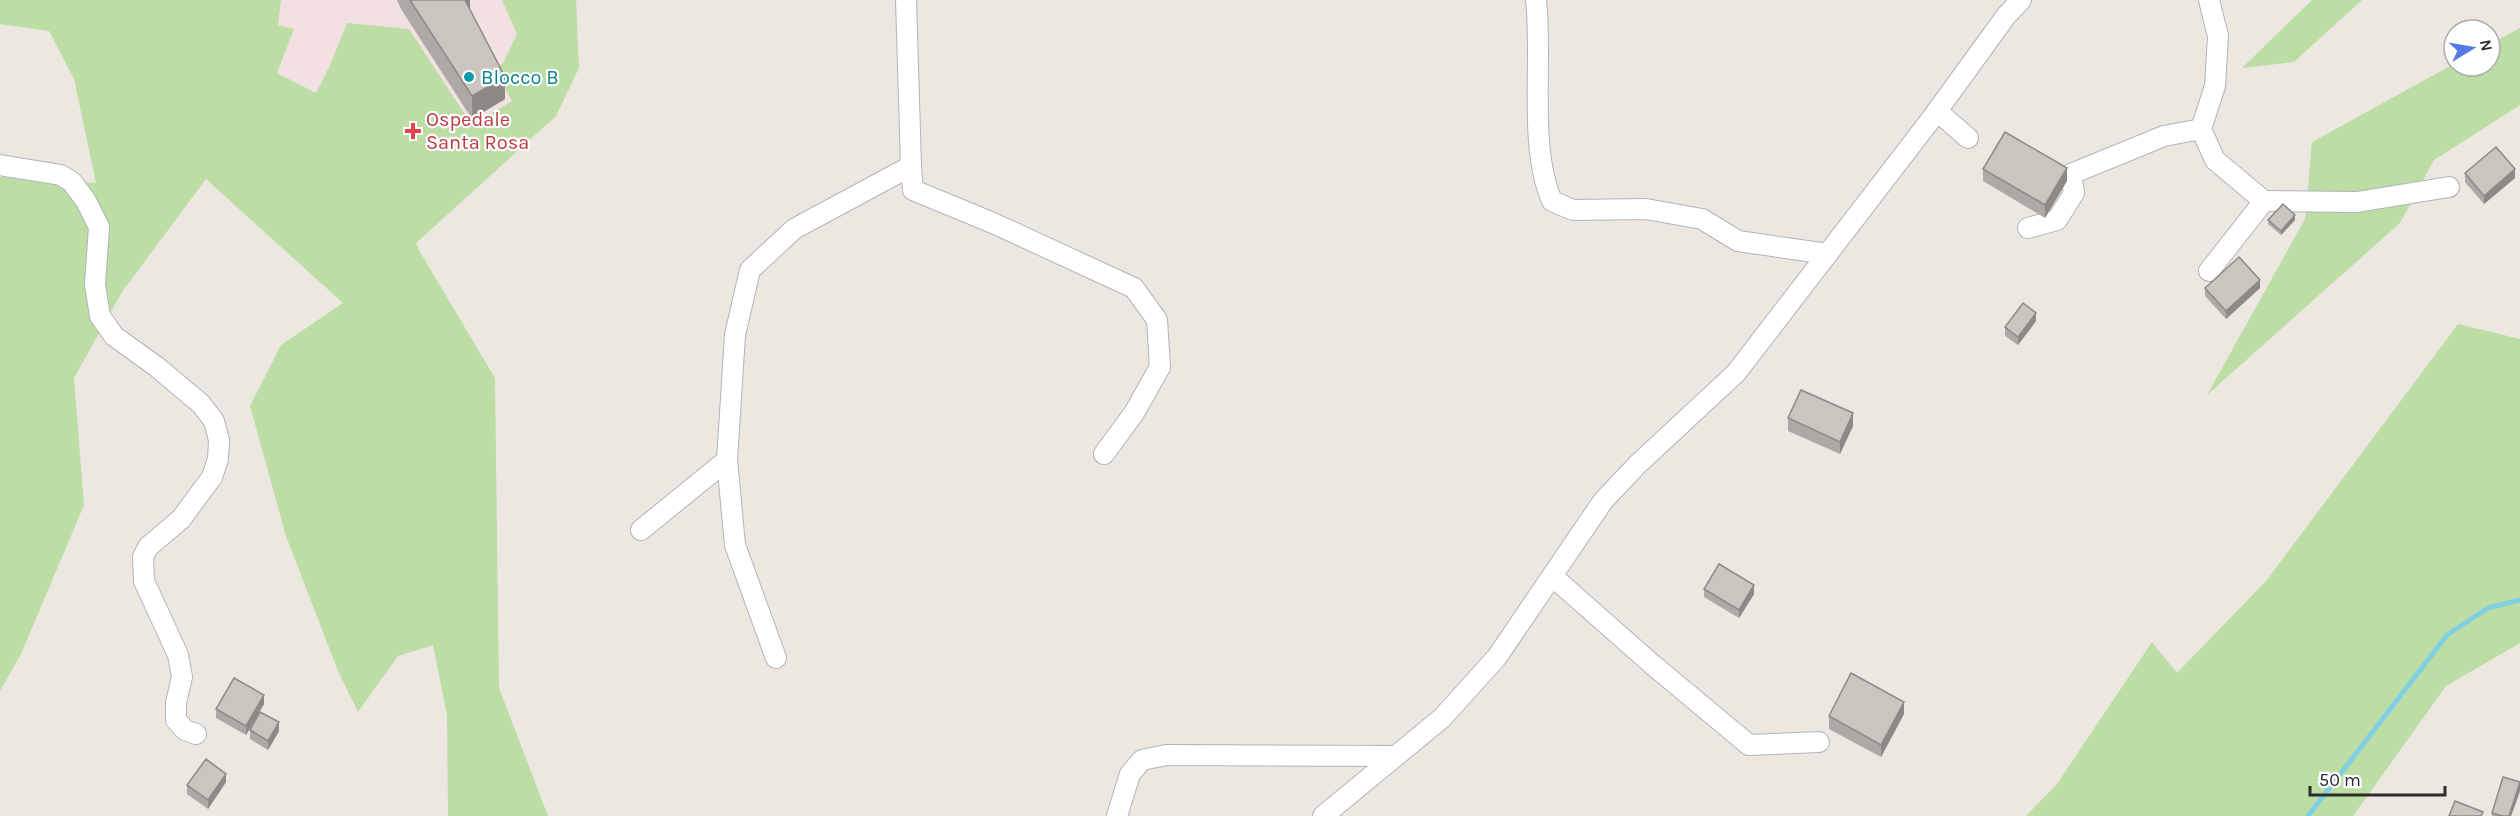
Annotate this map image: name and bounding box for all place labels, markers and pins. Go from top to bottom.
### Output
place label: Blocco B [481,66,559,89]
marker: Blocco B [462,70,476,84]
place label: Ospedale Santa Rosa [426,108,529,154]
marker: Ospedale Santa Rosa [404,122,422,140]

